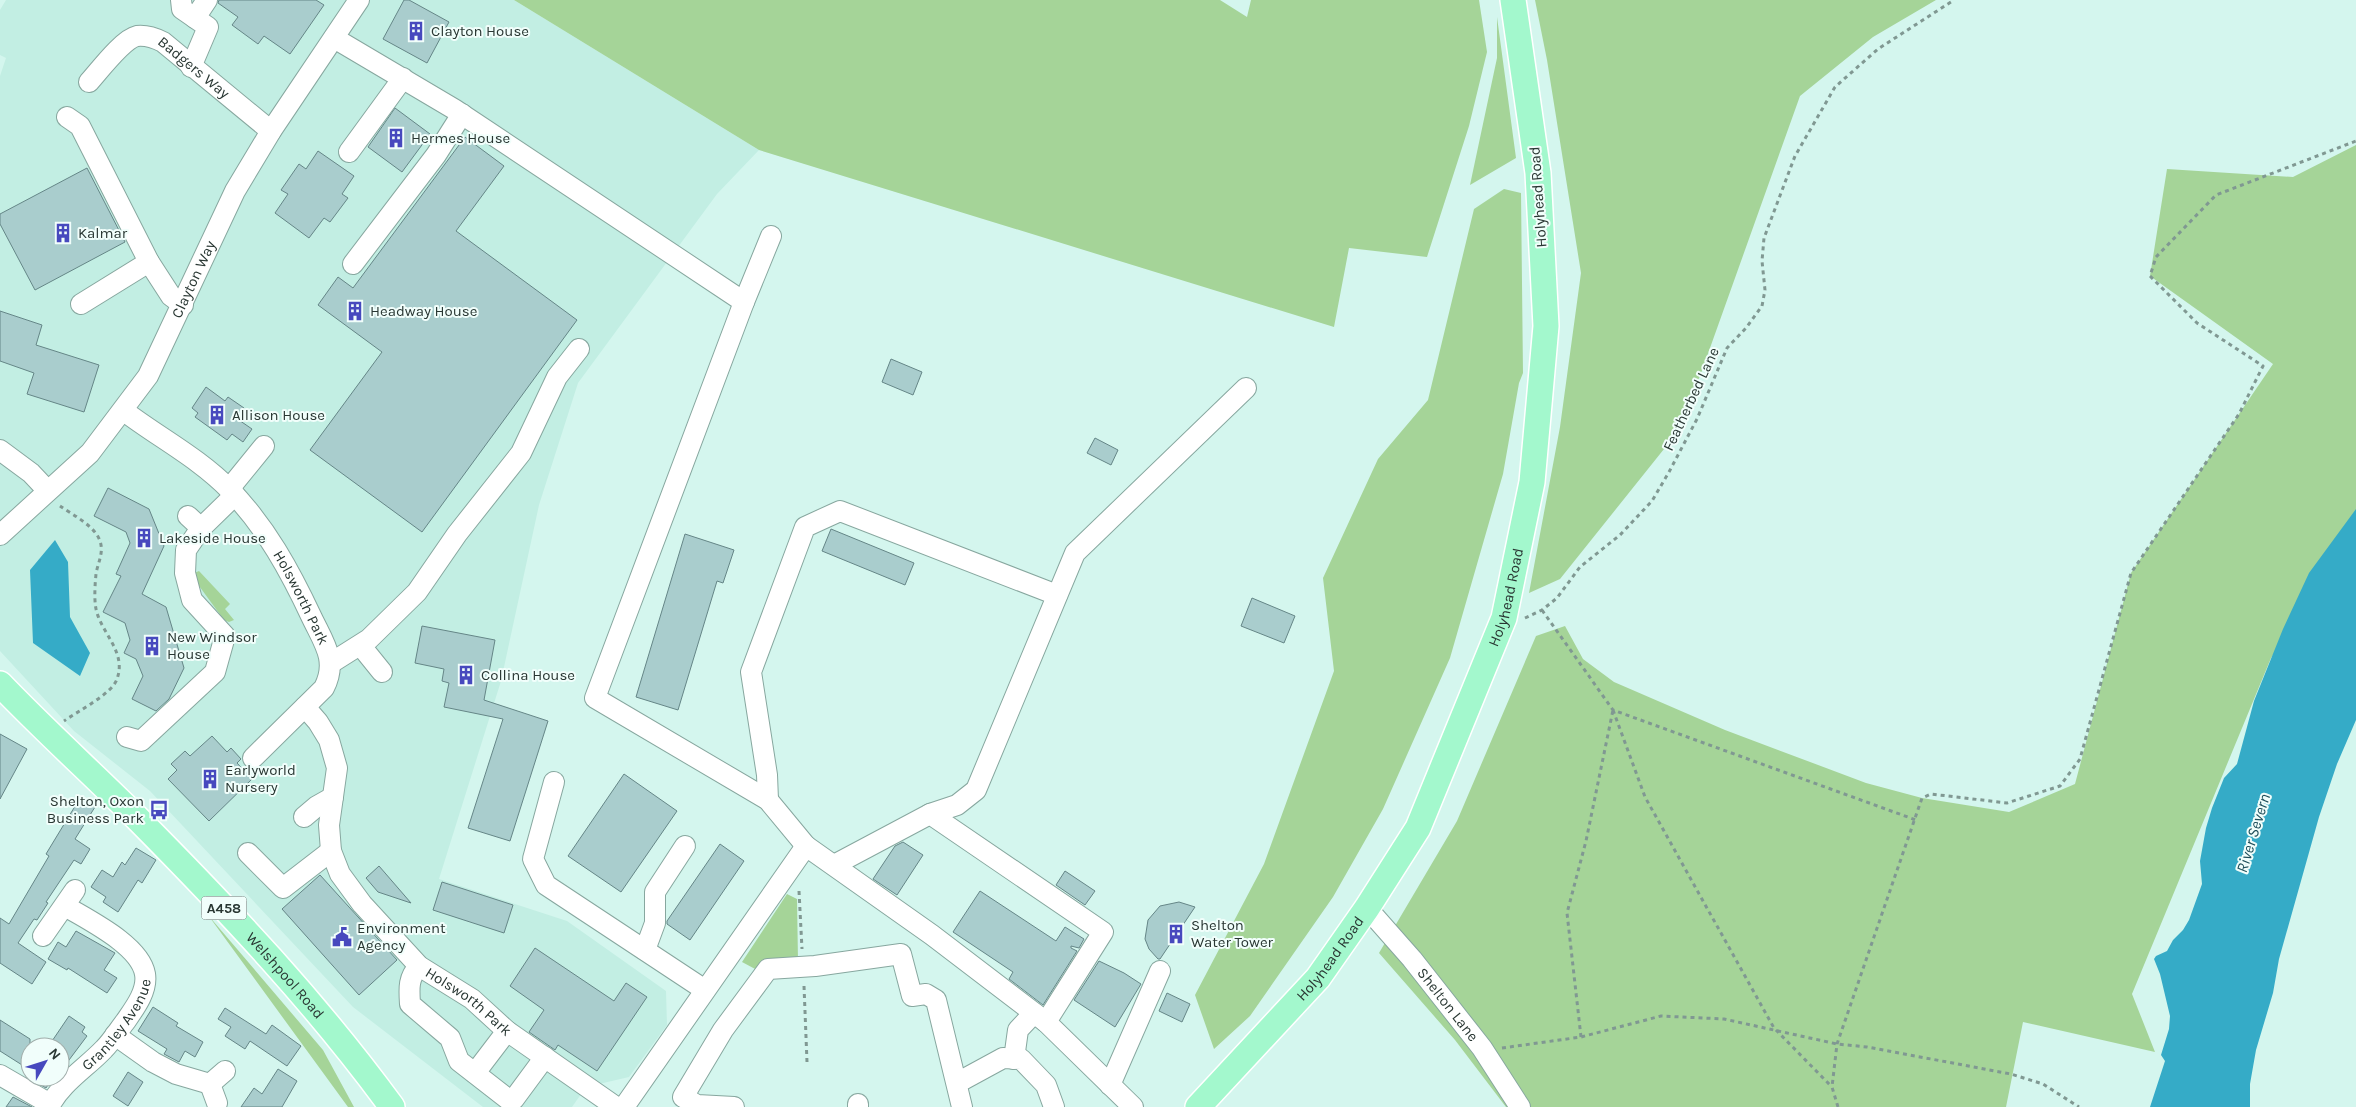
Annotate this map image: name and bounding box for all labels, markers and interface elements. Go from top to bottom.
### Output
building icon: Clayton House [405,20,427,42]
place label: Clayton House [431,22,529,40]
street label: Badgers Way [154,33,233,102]
building icon: Hermes House [385,127,407,149]
place label: Hermes House [411,129,510,147]
street label: Holyhead Road [1525,146,1551,248]
building icon: Kalmar [52,222,74,244]
place label: Kalmar [78,224,128,242]
street label: Clayton Way [168,238,219,321]
building icon: Headway House [344,300,366,322]
place label: Headway House [370,302,477,320]
street label: Featherbed Lane [1659,344,1723,454]
building icon: Allison House [206,404,228,426]
place label: Allison House [232,406,325,424]
building icon: Lakeside House [133,527,155,549]
place label: Lakeside House [159,529,266,547]
street label: Holyhead Road [1484,546,1527,649]
street label: Holsworth Park [269,547,333,648]
place label: New Windsor House [167,628,257,663]
building icon: New Windsor House [141,635,163,657]
building icon: Collina House [455,664,477,686]
place label: Collina House [481,666,575,684]
place label: Earlyworld Nursery [225,761,296,796]
building icon: Earlyworld Nursery [199,768,221,790]
water label: River Severn [2232,791,2274,875]
place label: Shelton, Oxon Business Park [47,792,144,827]
bus stop icon: Shelton, Oxon Business Park [148,799,170,821]
road number: A458 [202,896,246,920]
street label: Holyhead Road [1292,913,1368,1005]
place label: Shelton Water Tower [1191,916,1274,951]
place label: Environment Agency [357,919,446,954]
building icon: Shelton Water Tower [1165,923,1187,945]
public building icon: Environment Agency [331,926,353,948]
street label: Welshpool Road [242,929,328,1022]
street label: Holsworth Park [422,963,515,1040]
street label: Shelton Lane [1413,964,1482,1045]
street label: Grantley Avenue [78,978,155,1074]
north arrow [20,1037,70,1087]
text: N [45,1045,64,1063]

